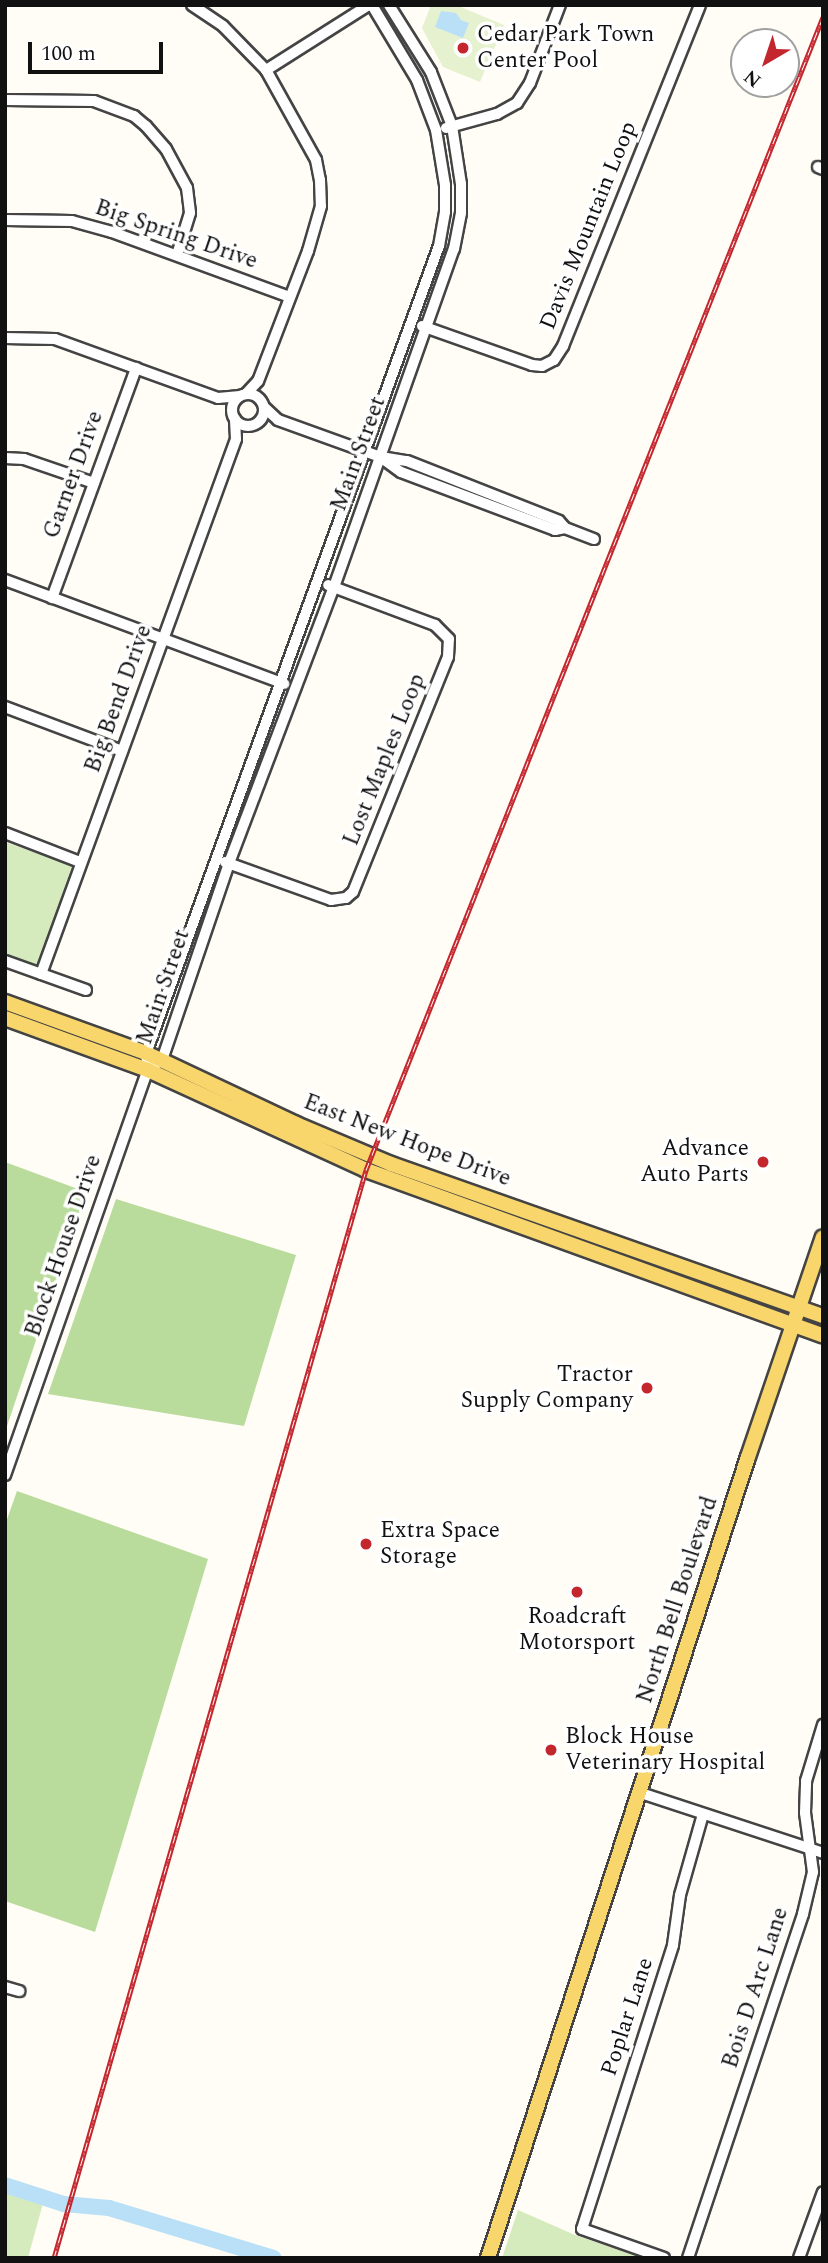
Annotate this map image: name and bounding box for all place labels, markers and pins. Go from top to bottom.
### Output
place label: Cedar Park Town Center Pool [477,21,654,75]
marker: Cedar Park Town Center Pool [455,40,471,56]
place label: Advance Auto Parts [640,1135,749,1189]
marker: Advance Auto Parts [755,1154,771,1170]
place label: Tractor Supply Company [461,1361,633,1415]
marker: Tractor Supply Company [639,1380,655,1396]
place label: Extra Space Storage [380,1517,500,1571]
marker: Extra Space Storage [358,1536,374,1552]
marker: Roadcraft Motorsport [569,1584,585,1600]
place label: Roadcraft Motorsport [519,1603,635,1657]
place label: Block House Veterinary Hospital [565,1723,765,1777]
marker: Block House Veterinary Hospital [543,1742,559,1758]

